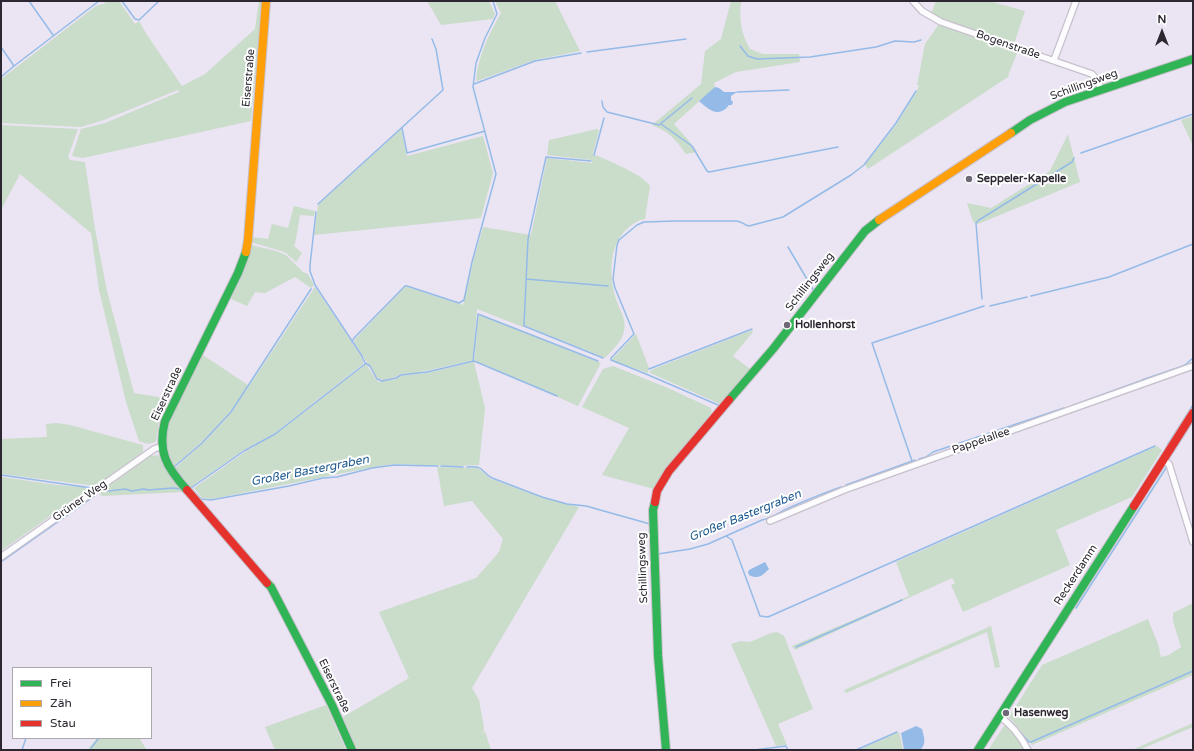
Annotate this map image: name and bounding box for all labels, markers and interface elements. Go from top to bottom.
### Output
north arrow [1142,12,1182,52]
text: N [1158,13,1166,26]
street label: Bogenstraße [974,28,1042,62]
street label: Eiserstraße [240,48,258,108]
street label: Schillingsweg [1048,67,1120,103]
place label: Seppeler-Kapelle [977,172,1066,186]
marker: Seppeler-Kapelle [964,174,974,184]
street label: Schillingsweg [783,250,837,314]
place label: Hollenhorst [795,318,855,332]
marker: Hollenhorst [782,320,792,330]
street label: Eiserstraße [149,365,185,423]
street label: Pappelallee [950,425,1012,457]
water label: Großer Bastergraben [250,453,370,489]
street label: Grüner Weg [50,478,110,524]
water label: Großer Bastergraben [687,487,803,545]
street label: Schillingsweg [635,532,651,604]
street label: Reckerdamm [1052,542,1100,608]
street label: Eiserstraße [315,657,353,715]
legend [12,667,152,739]
text: Frei [50,676,71,690]
text: Zäh [50,696,72,710]
place label: Hasenweg [1014,706,1068,720]
marker: Hasenweg [1001,708,1011,718]
text: Stau [50,716,76,730]

